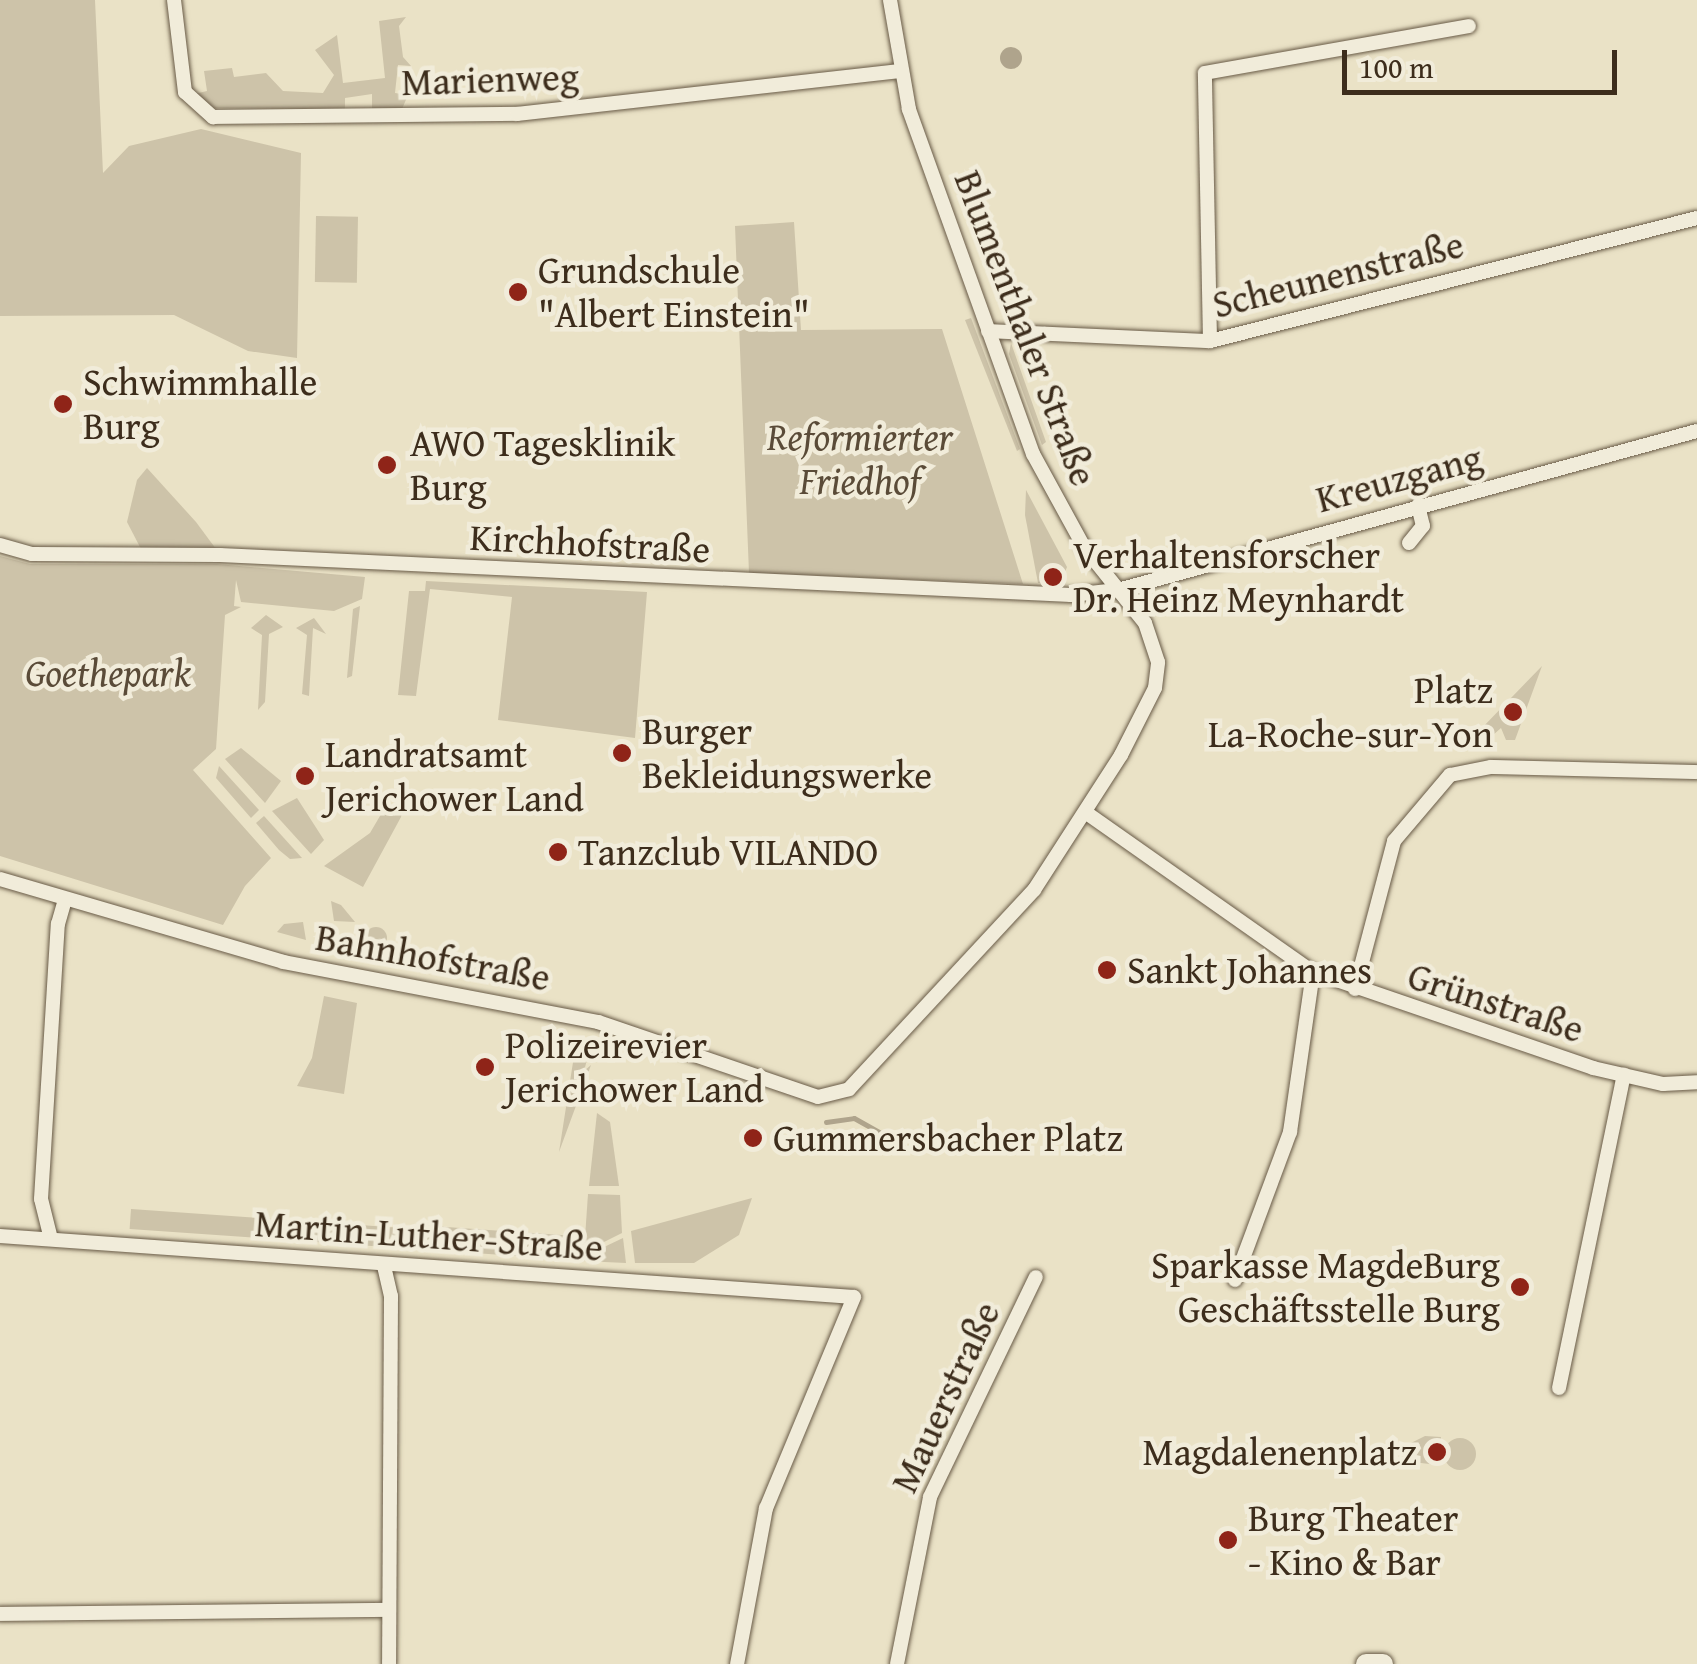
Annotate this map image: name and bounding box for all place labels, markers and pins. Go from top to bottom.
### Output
place label: Grundschule "Albert Einstein" [538,247,810,336]
marker: Grundschule "Albert Einstein" [507,281,529,303]
place label: Schwimmhalle Burg [83,359,317,448]
marker: Schwimmhalle Burg [52,393,74,415]
place label: AWO Tagesklinik Burg [410,420,675,509]
marker: AWO Tagesklinik Burg [374,452,400,478]
place label: Verhaltensforscher Dr. Heinz Meynhardt [1073,532,1404,622]
marker: Verhaltensforscher Dr. Heinz Meynhardt [1042,566,1064,588]
place label: Platz La-Roche-sur-Yon [1208,667,1493,756]
marker: Platz La-Roche-sur-Yon [1502,701,1524,723]
place label: Burger Bekleidungswerke [642,708,932,798]
place label: Landratsamt Jerichower Land [325,731,584,821]
marker: Burger Bekleidungswerke [611,742,633,764]
marker: Landratsamt Jerichower Land [294,765,316,787]
place label: Tanzclub VILANDO [578,829,878,875]
marker: Tanzclub VILANDO [547,841,569,863]
place label: Sankt Johannes [1127,947,1372,993]
marker: Sankt Johannes [1096,959,1118,981]
place label: Polizeirevier Jerichower Land [505,1022,764,1112]
marker: Polizeirevier Jerichower Land [474,1056,496,1078]
place label: Gummersbacher Platz [773,1115,1123,1161]
marker: Gummersbacher Platz [742,1127,764,1149]
place label: Sparkasse MagdeBurg Geschäftsstelle Burg [1151,1242,1500,1332]
marker: Sparkasse MagdeBurg Geschäftsstelle Burg [1509,1276,1531,1298]
place label: Magdalenenplatz [1143,1429,1417,1475]
marker: Magdalenenplatz [1426,1441,1448,1463]
place label: Burg Theater - Kino & Bar [1248,1495,1458,1585]
marker: Burg Theater - Kino & Bar [1217,1529,1239,1551]

